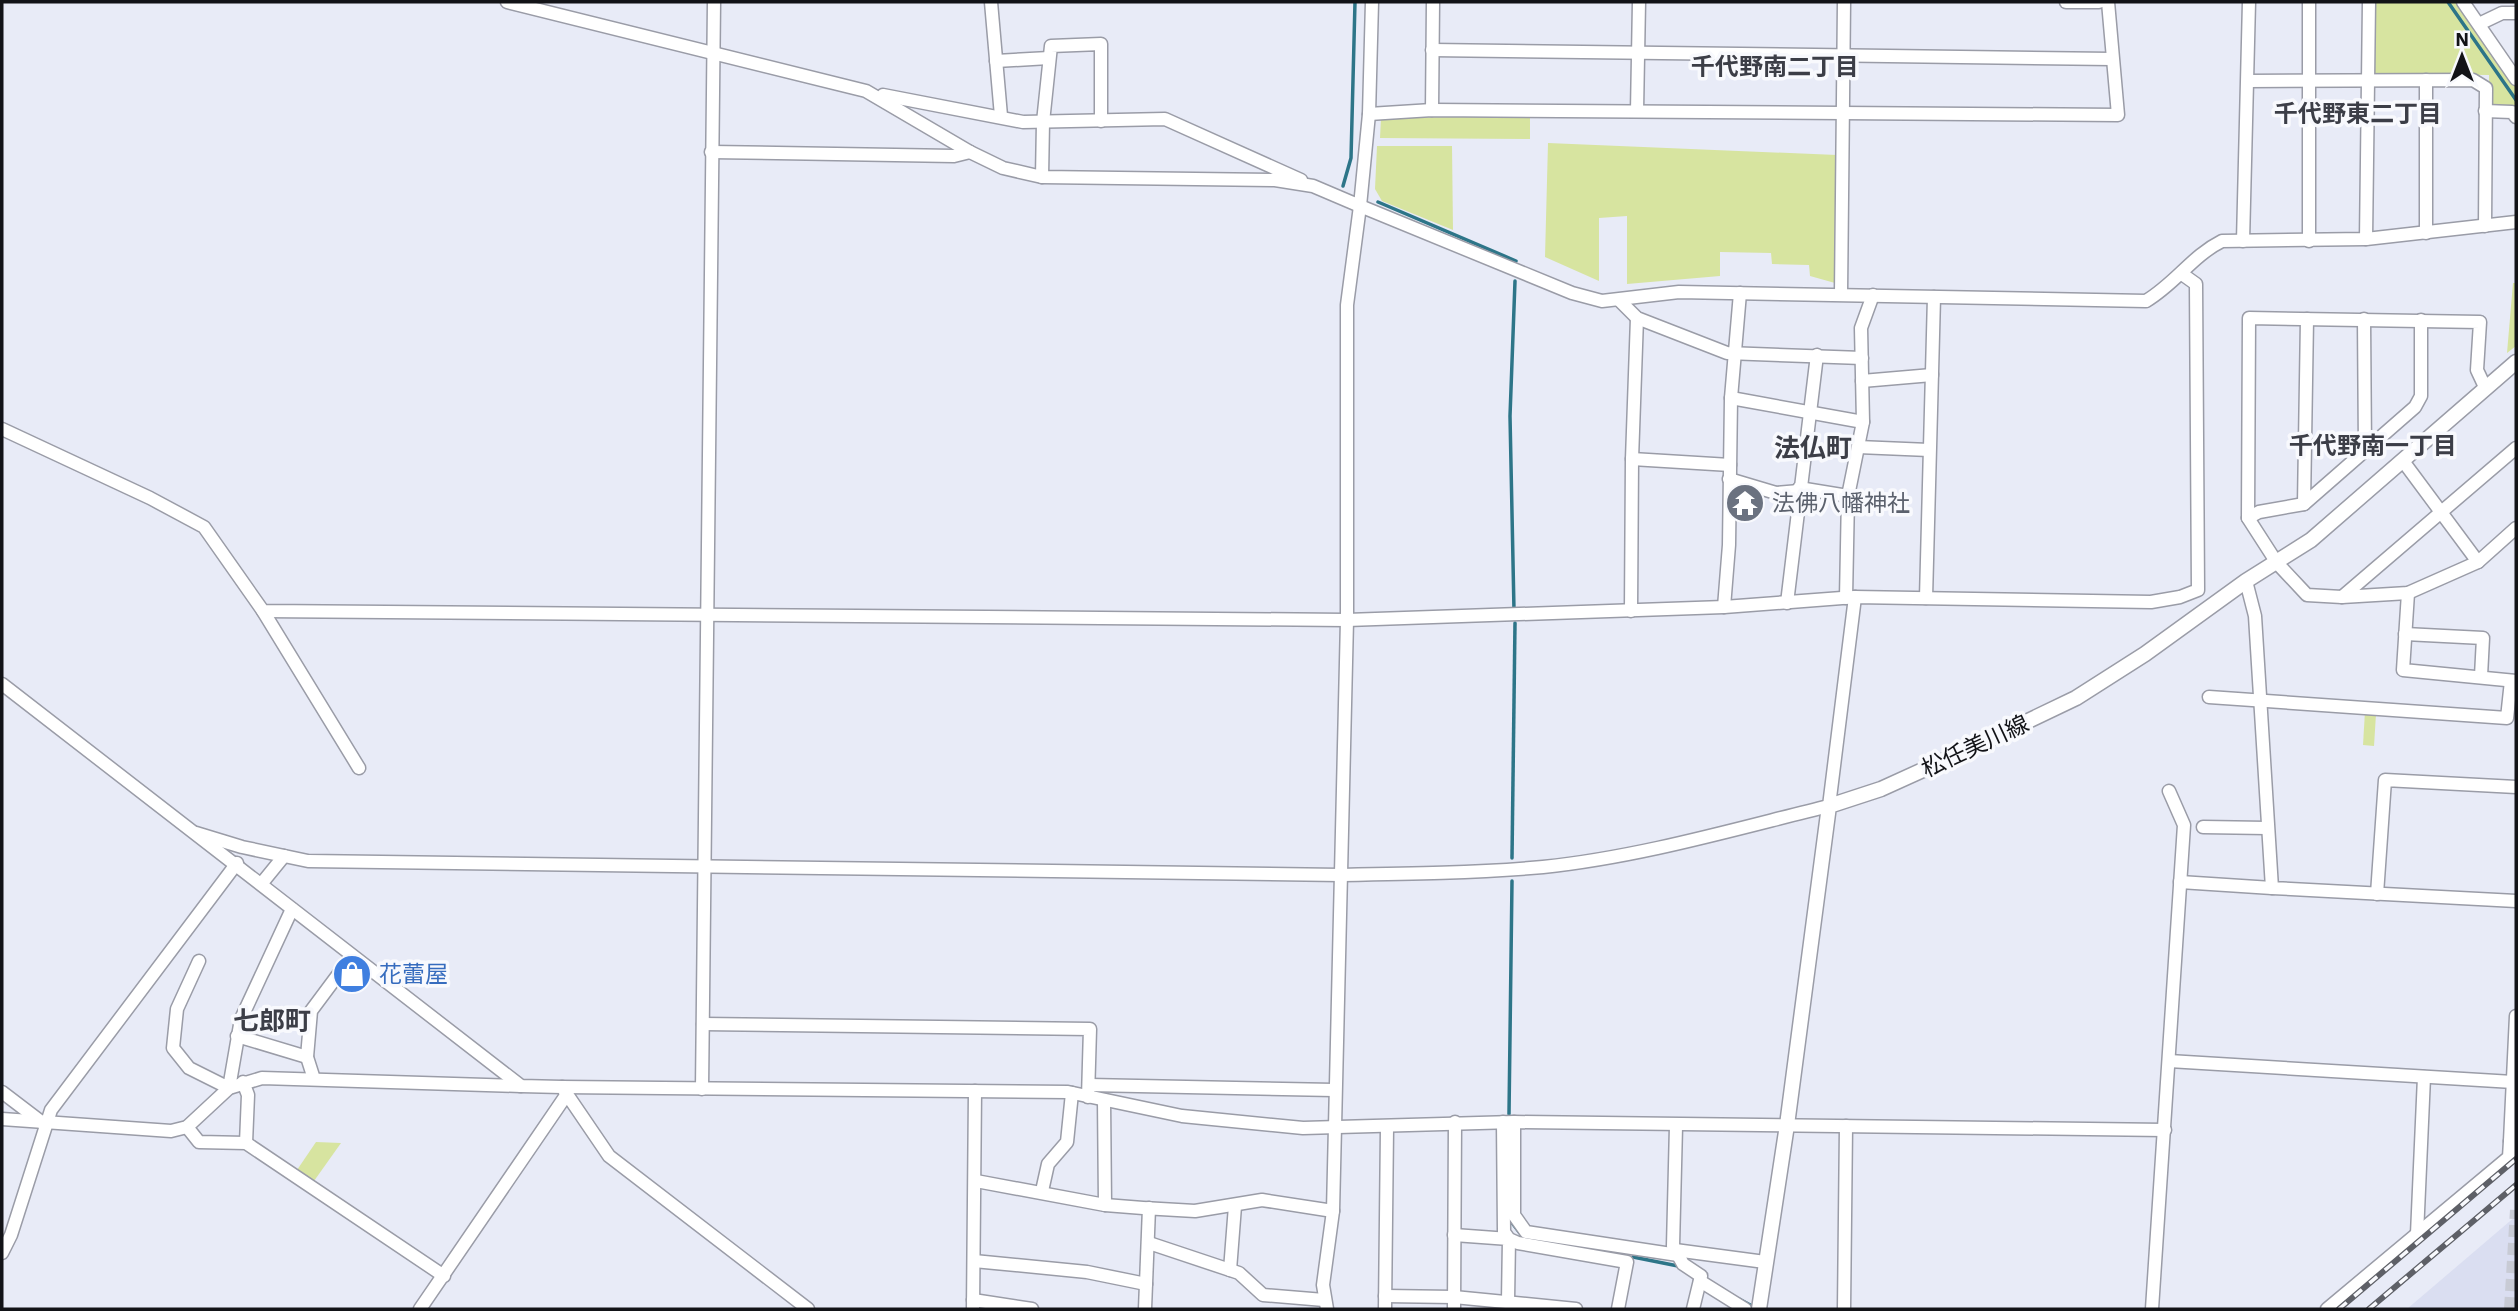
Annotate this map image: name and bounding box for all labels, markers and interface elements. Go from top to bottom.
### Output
north arrow [2427,21,2497,91]
text: N [2455,27,2469,51]
district label: 千代野南二丁目 [1691,50,1859,82]
district label: 千代野東二丁目 [2274,97,2442,129]
district label: 千代野南一丁目 [2289,429,2457,461]
district label: 法仏町 [1774,430,1852,464]
temple icon: 法佛八幡神社 [1724,482,1766,524]
place label: 法佛八幡神社 [1772,487,1910,517]
street label: 松任美川線 [1916,707,2033,783]
shop icon: 花蕾屋 [331,953,373,995]
place label: 花蕾屋 [379,958,448,988]
district label: 七郎町 [233,1003,311,1037]

